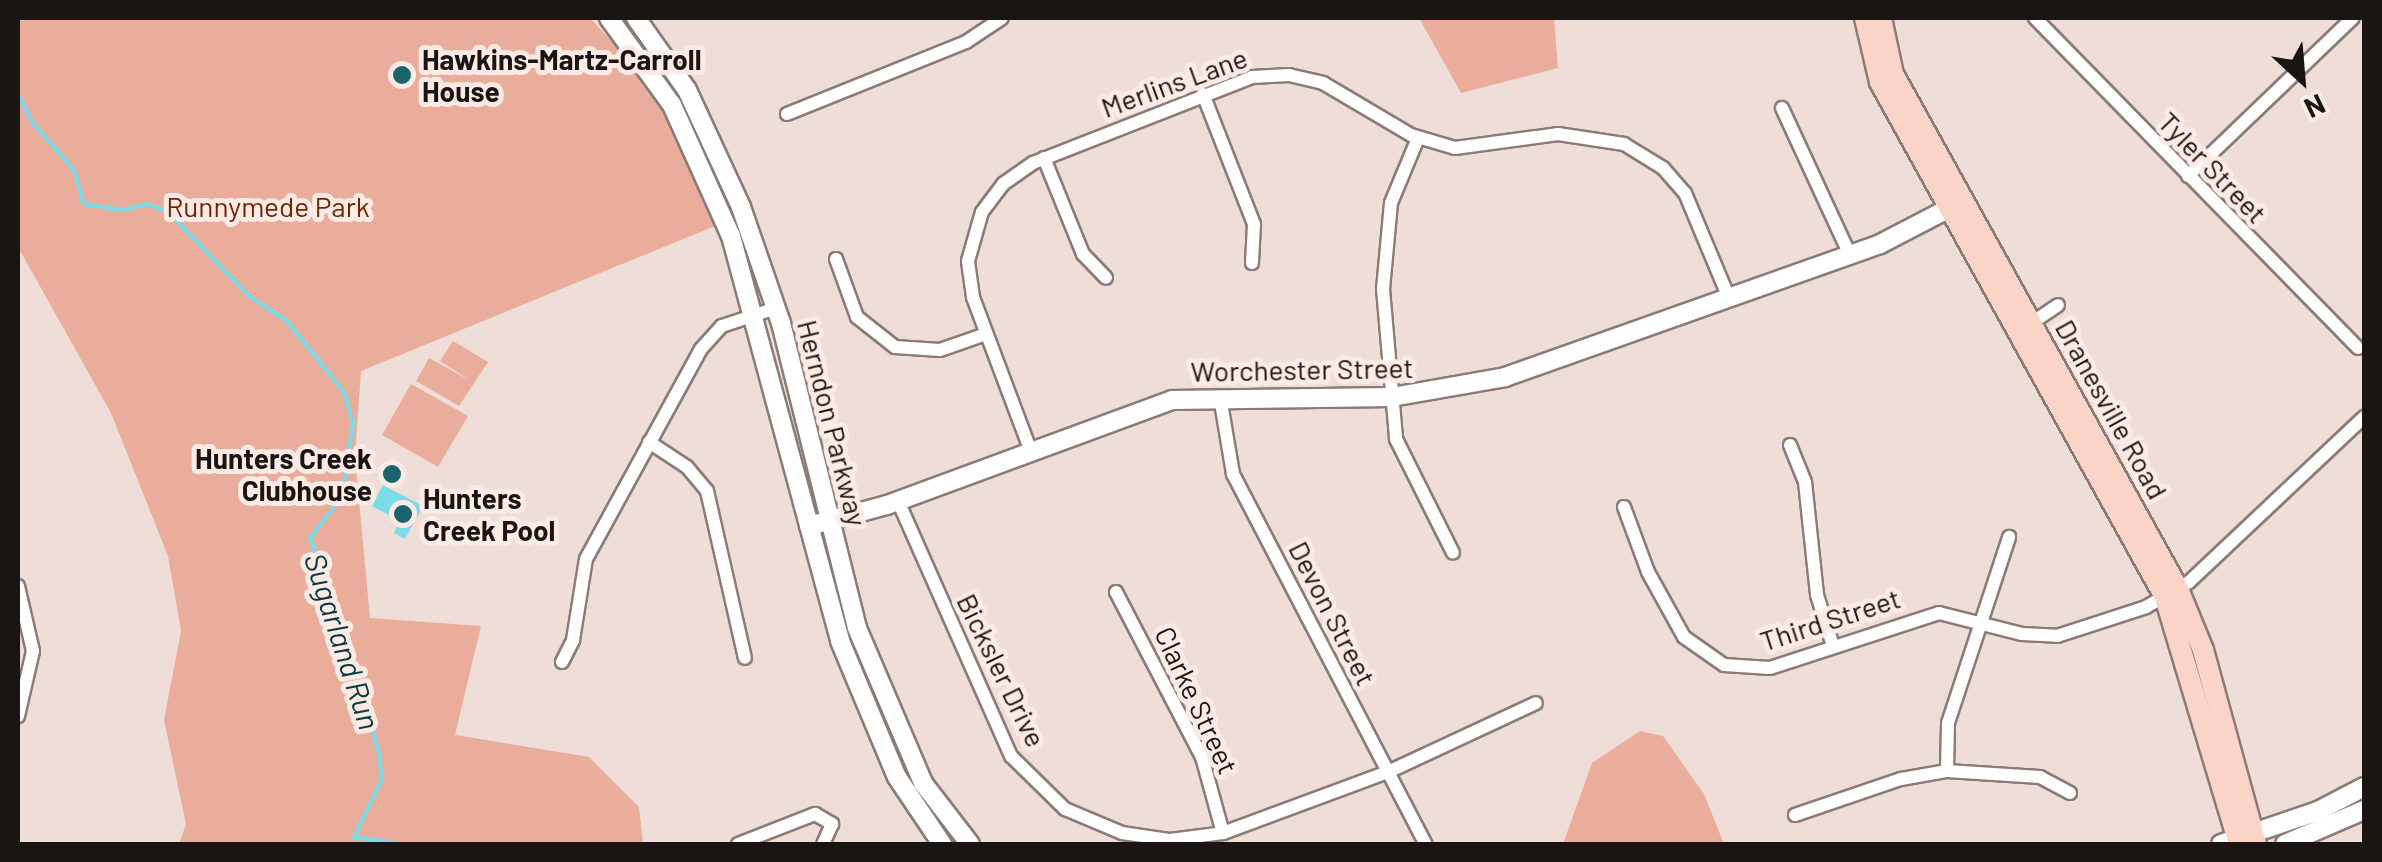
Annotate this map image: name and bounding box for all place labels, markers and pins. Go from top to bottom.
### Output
place label: Hawkins-Martz-Carroll House [422,42,702,108]
marker: Hawkins-Martz-Carroll House [391,64,413,86]
place label: Hunters Creek Clubhouse [195,441,372,507]
marker: Hunters Creek Clubhouse [381,463,403,485]
place label: Hunters Creek Pool [423,481,555,547]
marker: Hunters Creek Pool [392,503,414,525]

